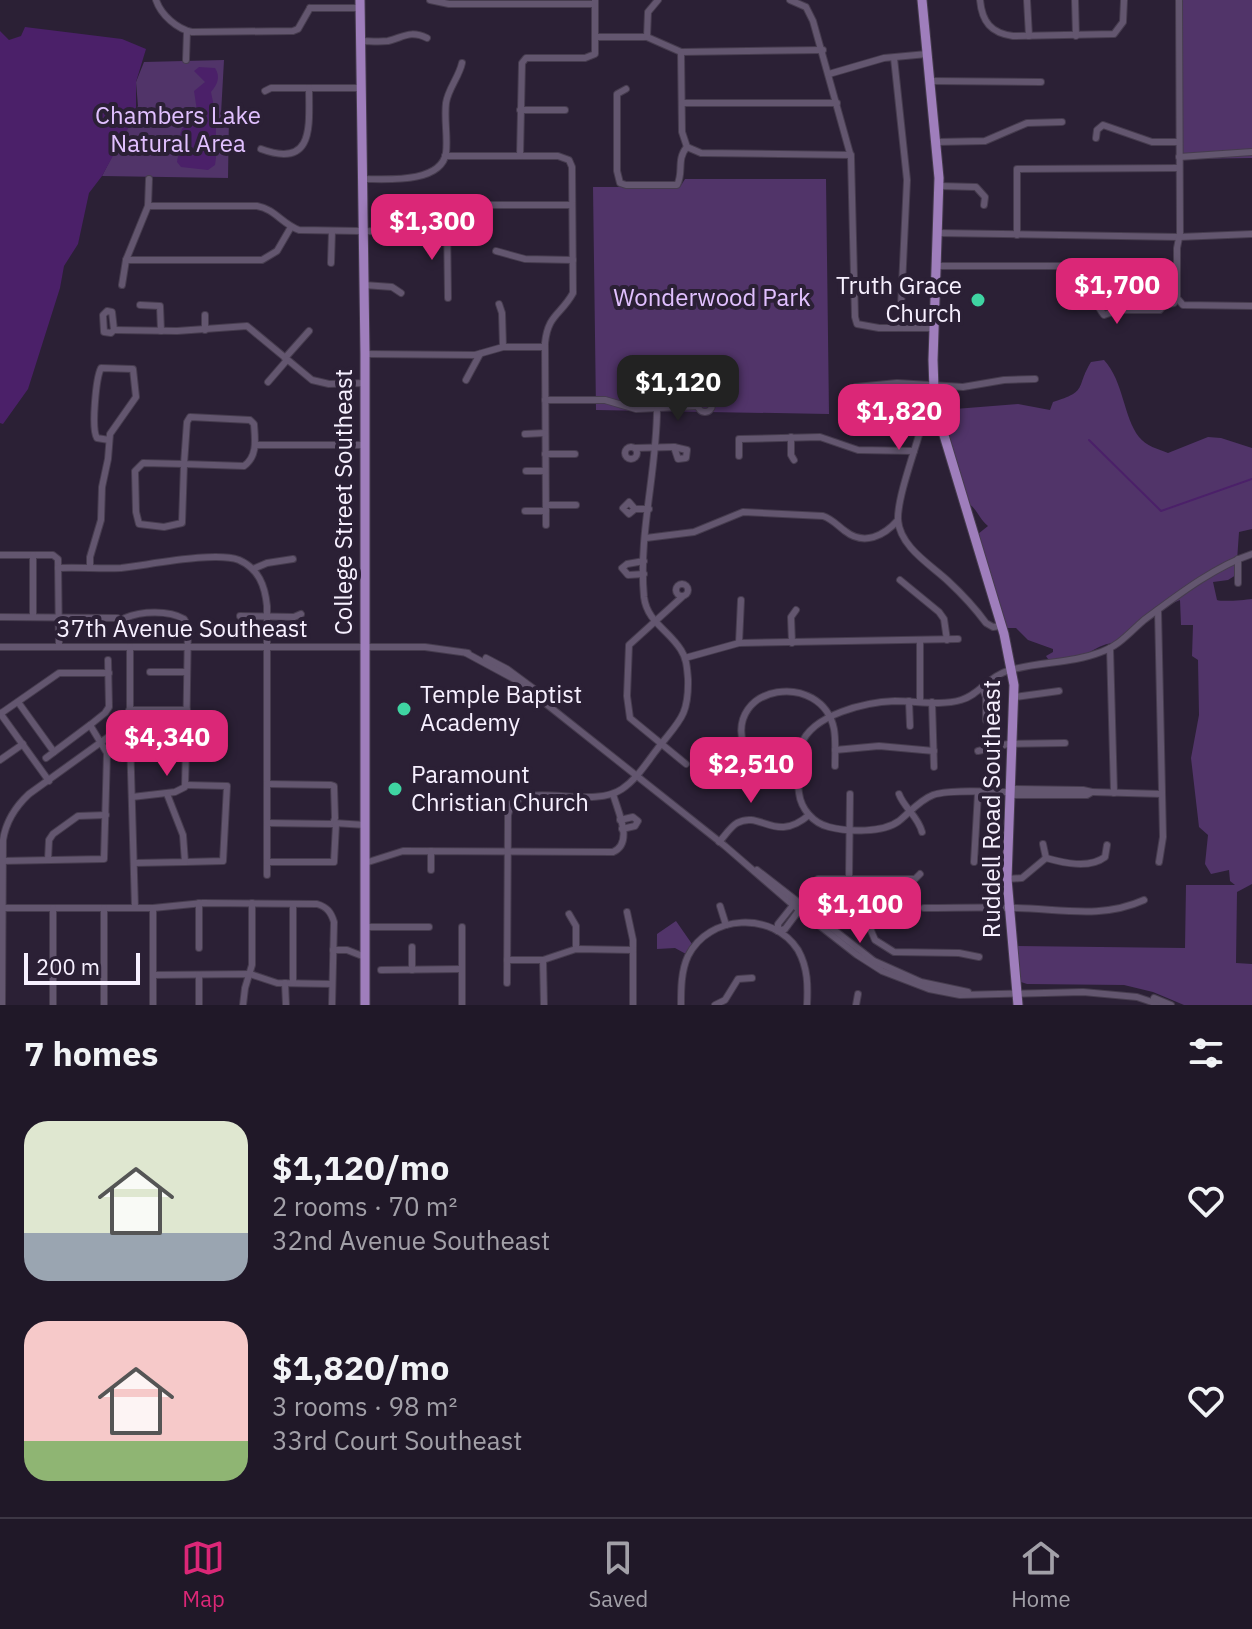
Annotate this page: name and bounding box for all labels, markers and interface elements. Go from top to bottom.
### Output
park label: Chambers Lake Natural Area [95,99,261,159]
pin: $1,300 [367,194,497,262]
text: $1,300 [389,203,475,237]
pin: $1,700 [1052,258,1182,326]
text: $1,700 [1074,267,1160,301]
place label: Truth Grace Church [836,269,962,329]
park label: Wonderwood Park [613,281,811,313]
marker: Truth Grace Church [969,291,987,309]
pin: $1,120 [613,355,743,423]
text: $1,120 [635,364,721,398]
street label: College Street Southeast [327,369,359,635]
pin: $1,820 [834,384,964,452]
text: $1,820 [856,393,942,427]
street label: 37th Avenue Southeast [56,612,308,644]
place label: Temple Baptist Academy [420,678,582,738]
street label: Ruddell Road Southeast [975,680,1007,938]
marker: Temple Baptist Academy [395,700,413,718]
pin: $4,340 [102,710,232,778]
text: $4,340 [124,719,210,753]
pin: $2,510 [686,737,816,805]
text: $2,510 [708,746,794,780]
place label: Paramount Christian Church [411,758,589,818]
marker: Paramount Christian Church [386,780,404,798]
pin: $1,100 [795,877,925,945]
text: $1,100 [817,886,903,920]
scale bar [24,949,140,985]
text: 200 m [36,952,100,981]
text: 7 homes [24,1031,159,1075]
icon: filters [1184,1031,1228,1075]
text: $1,120/mo [272,1145,449,1189]
icon: home [88,1153,184,1249]
icon: heart [1184,1179,1228,1223]
text: 2 rooms · 70 m² [272,1189,457,1223]
text: 32nd Avenue Southeast [272,1223,550,1257]
text: $1,820/mo [272,1345,449,1389]
icon: home [88,1353,184,1449]
icon: heart [1184,1379,1228,1423]
text: 3 rooms · 98 m² [272,1389,457,1423]
text: 33rd Court Southeast [272,1423,522,1457]
tab: Map [181,1536,225,1613]
tab: Saved [588,1536,648,1613]
tab: Home [1011,1536,1070,1613]

